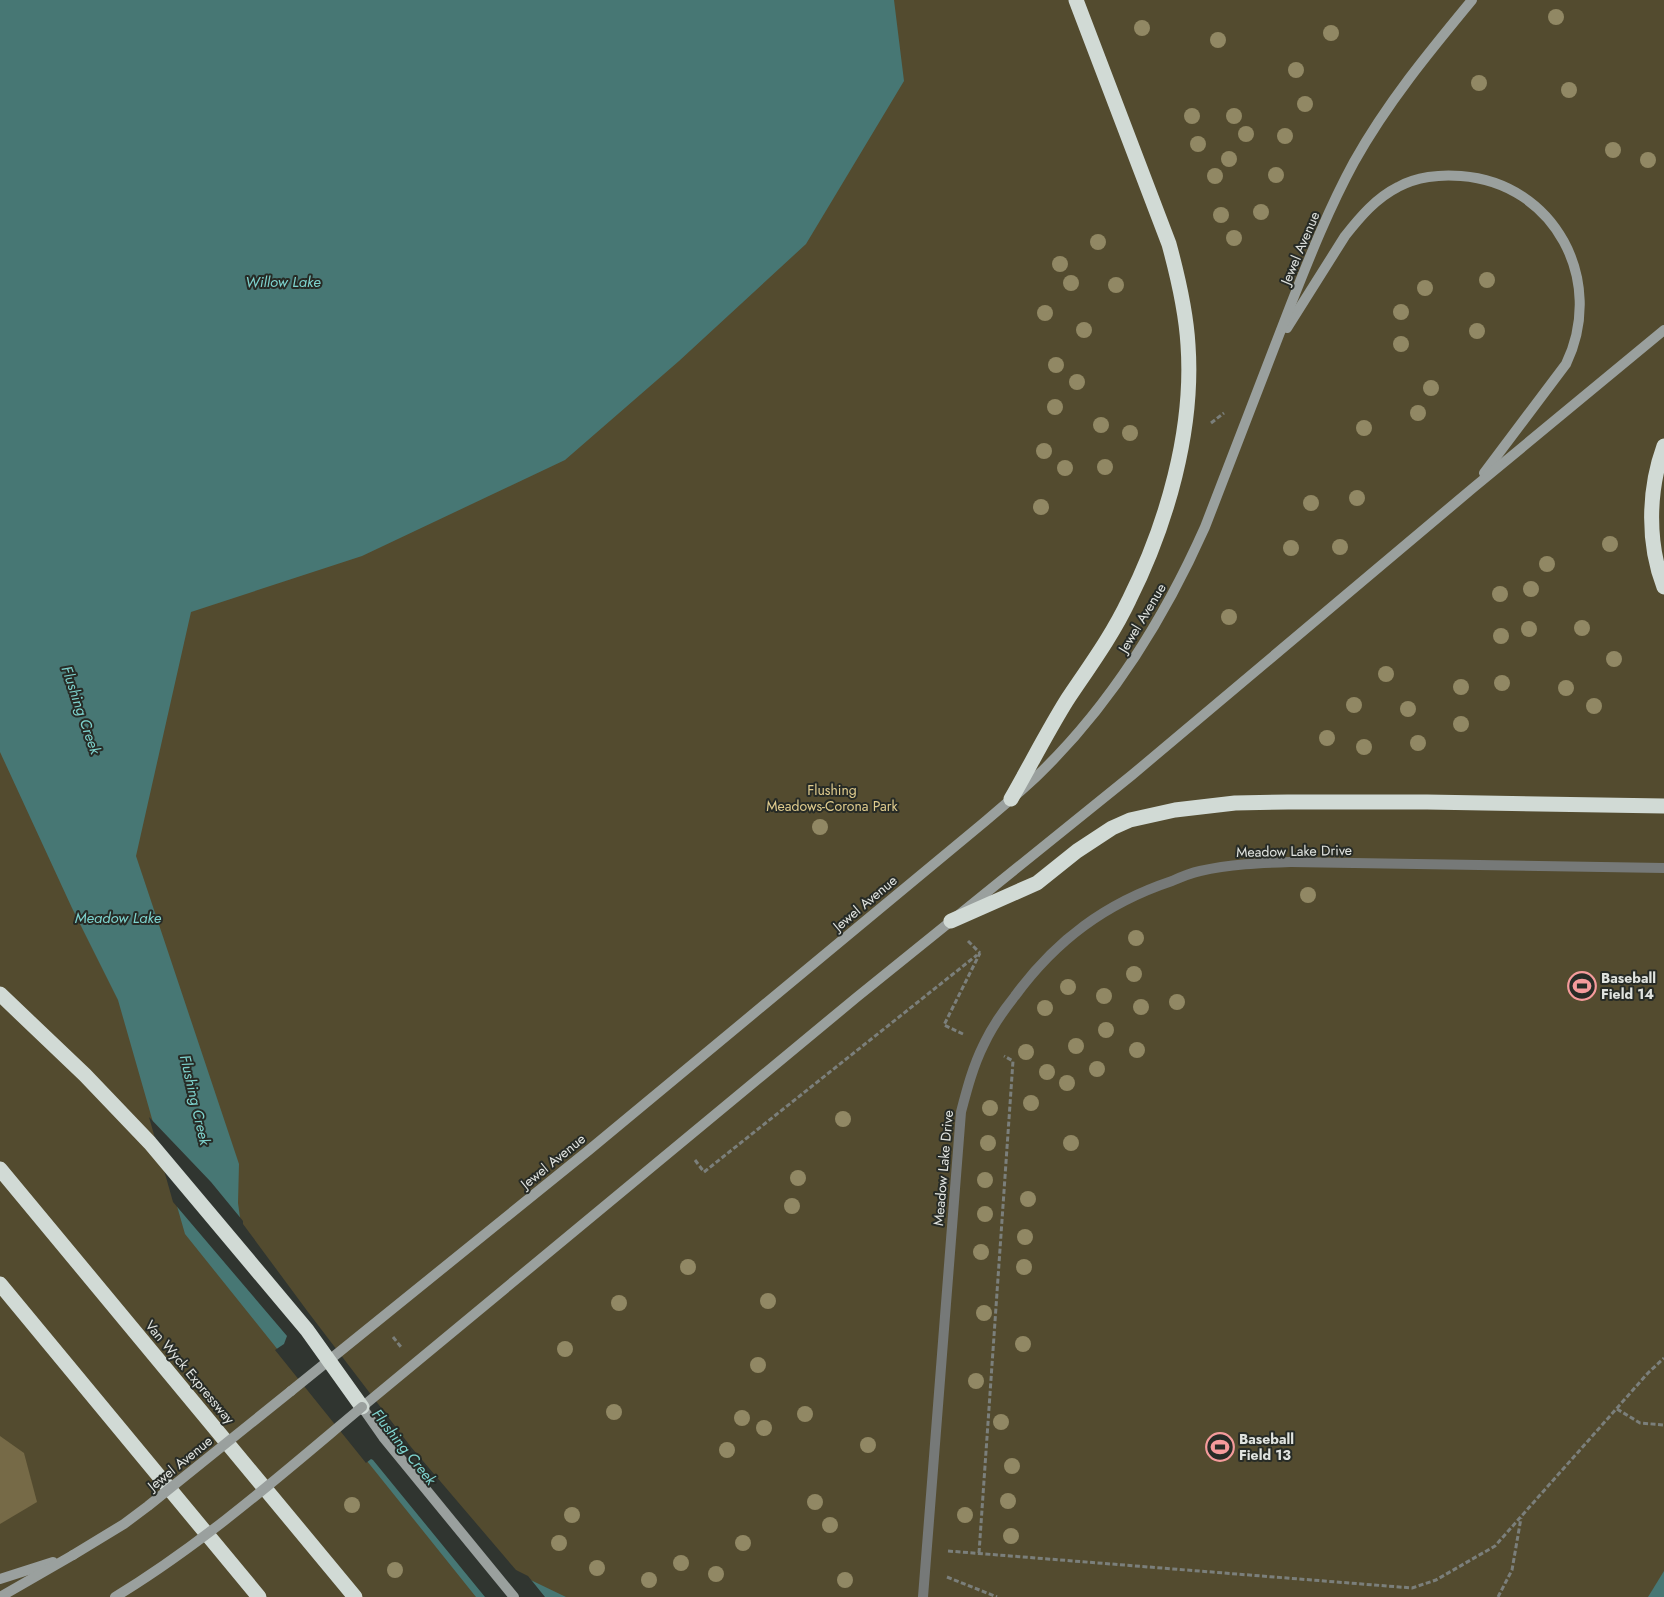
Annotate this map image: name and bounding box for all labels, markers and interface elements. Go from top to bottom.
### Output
street label: Jewel Avenue [1275,208,1324,290]
water label: Willow Lake [245,271,321,293]
street label: Jewel Avenue [1112,579,1171,658]
water label: Flushing Creek [56,663,107,758]
park label: Flushing Meadows-Corona Park [766,780,899,816]
street label: Meadow Lake Drive [1236,840,1352,862]
street label: Jewel Avenue [827,870,901,937]
water label: Meadow Lake [75,907,162,929]
place label: Baseball Field 14 [1601,968,1656,1004]
sports icon: Baseball Field 14 [1567,971,1597,1001]
water label: Flushing Creek [174,1053,216,1148]
street label: Meadow Lake Drive [928,1109,958,1227]
street label: Jewel Avenue [515,1129,590,1195]
street label: Van Wyck Expressway [141,1316,240,1429]
water label: Flushing Creek [366,1404,442,1490]
place label: Baseball Field 13 [1239,1429,1294,1465]
street label: Jewel Avenue [142,1431,217,1497]
sports icon: Baseball Field 13 [1205,1432,1235,1462]

